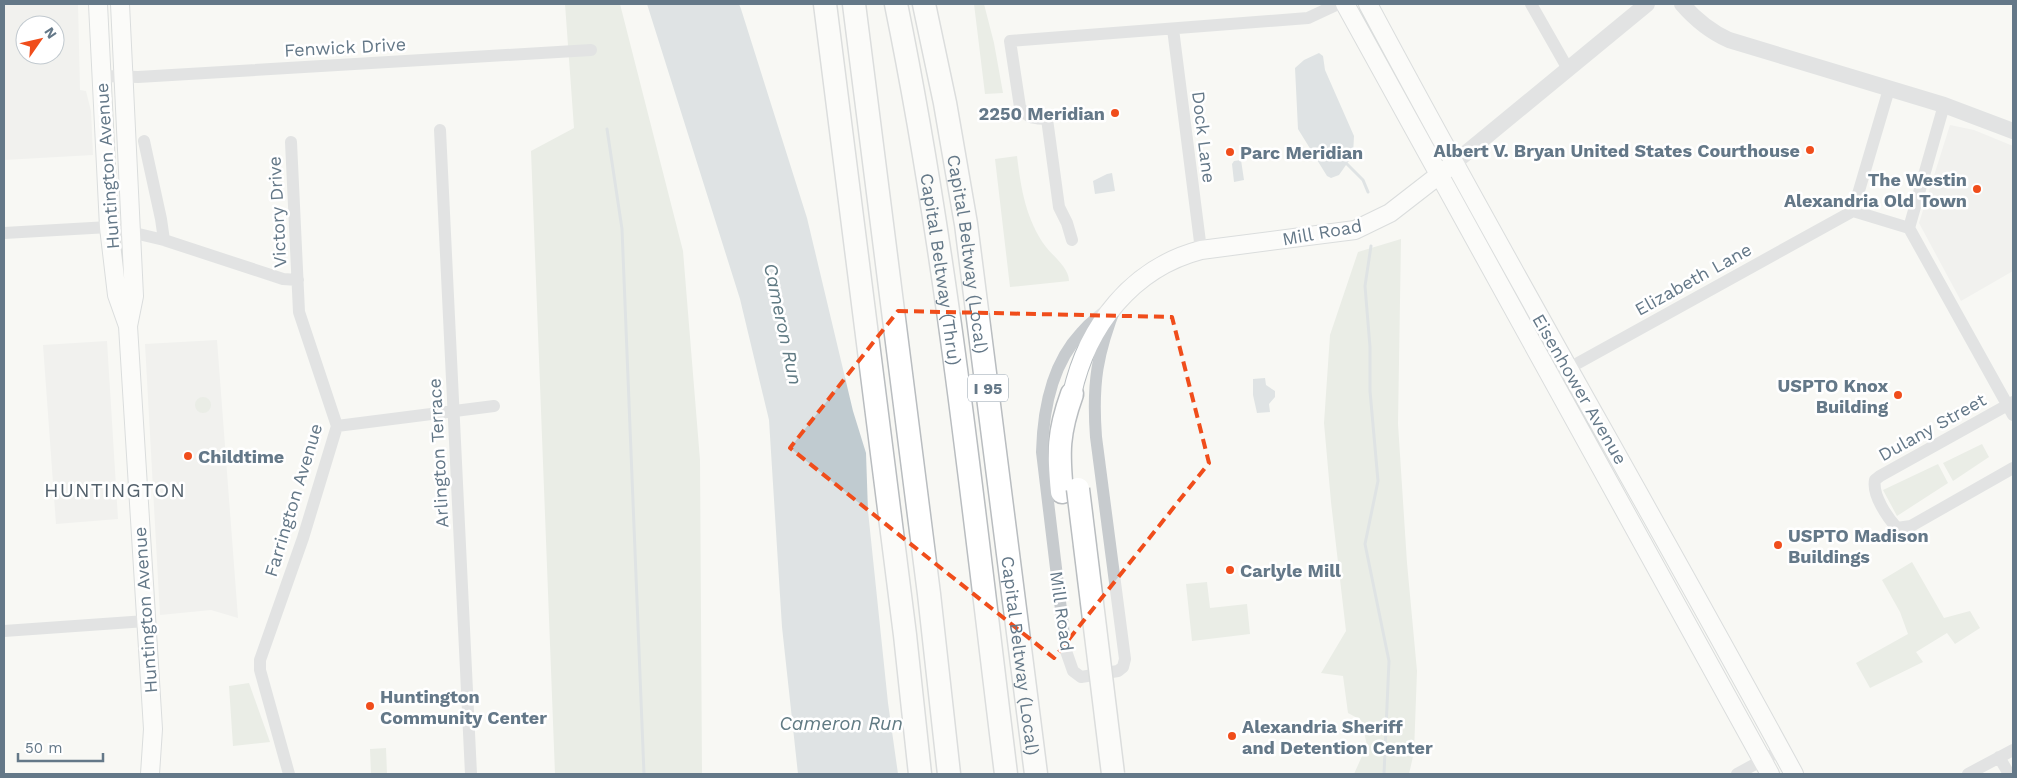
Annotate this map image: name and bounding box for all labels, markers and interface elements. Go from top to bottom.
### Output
north arrow [15,15,65,65]
text: N [41,24,60,42]
street label: Fenwick Drive [284,33,406,61]
street label: Huntington Avenue [91,82,123,250]
street label: Dock Lane [1188,90,1220,184]
place label: 2250 Meridian [978,103,1105,124]
marker: 2250 Meridian [1109,107,1121,119]
place label: Albert V. Bryan United States Courthouse [1434,140,1800,161]
place label: Parc Meridian [1240,142,1363,163]
marker: Albert V. Bryan United States Courthouse [1804,144,1816,156]
marker: Parc Meridian [1224,146,1236,158]
street label: Capital Beltway (Local) [944,153,993,355]
street label: Victory Drive [264,156,290,268]
place label: The Westin Alexandria Old Town [1784,169,1967,211]
street label: Capital Beltway (Thru) [917,171,966,366]
marker: The Westin Alexandria Old Town [1971,183,1983,195]
street label: Mill Road [1280,215,1364,249]
street label: Elizabeth Lane [1631,238,1755,320]
water label: Cameron Run [759,261,807,387]
street label: Eisenhower Avenue [1528,310,1632,468]
road number: I 95 [968,374,1008,402]
place label: USPTO Knox Building [1778,375,1889,417]
street label: Arlington Terrace [424,378,452,528]
street label: Dulany Street [1875,389,1990,465]
marker: USPTO Knox Building [1892,389,1904,401]
street label: Farrington Avenue [260,421,326,579]
place label: Childtime [198,446,284,467]
marker: Childtime [182,450,194,462]
district label: HUNTINGTON [44,478,186,502]
place label: USPTO Madison Buildings [1788,525,1929,567]
street label: Huntington Avenue [129,526,161,694]
marker: USPTO Madison Buildings [1772,539,1784,551]
street label: Capital Beltway (Local) [998,555,1044,757]
place label: Carlyle Mill [1240,560,1341,581]
marker: Carlyle Mill [1224,564,1236,576]
street label: Mill Road [1046,570,1078,652]
place label: Huntington Community Center [380,686,547,728]
marker: Huntington Community Center [364,700,376,712]
water label: Cameron Run [779,712,903,735]
place label: Alexandria Sheriff and Detention Center [1242,716,1433,758]
scale bar [18,730,102,762]
marker: Alexandria Sheriff and Detention Center [1226,730,1238,742]
text: 50 m [25,739,62,757]

